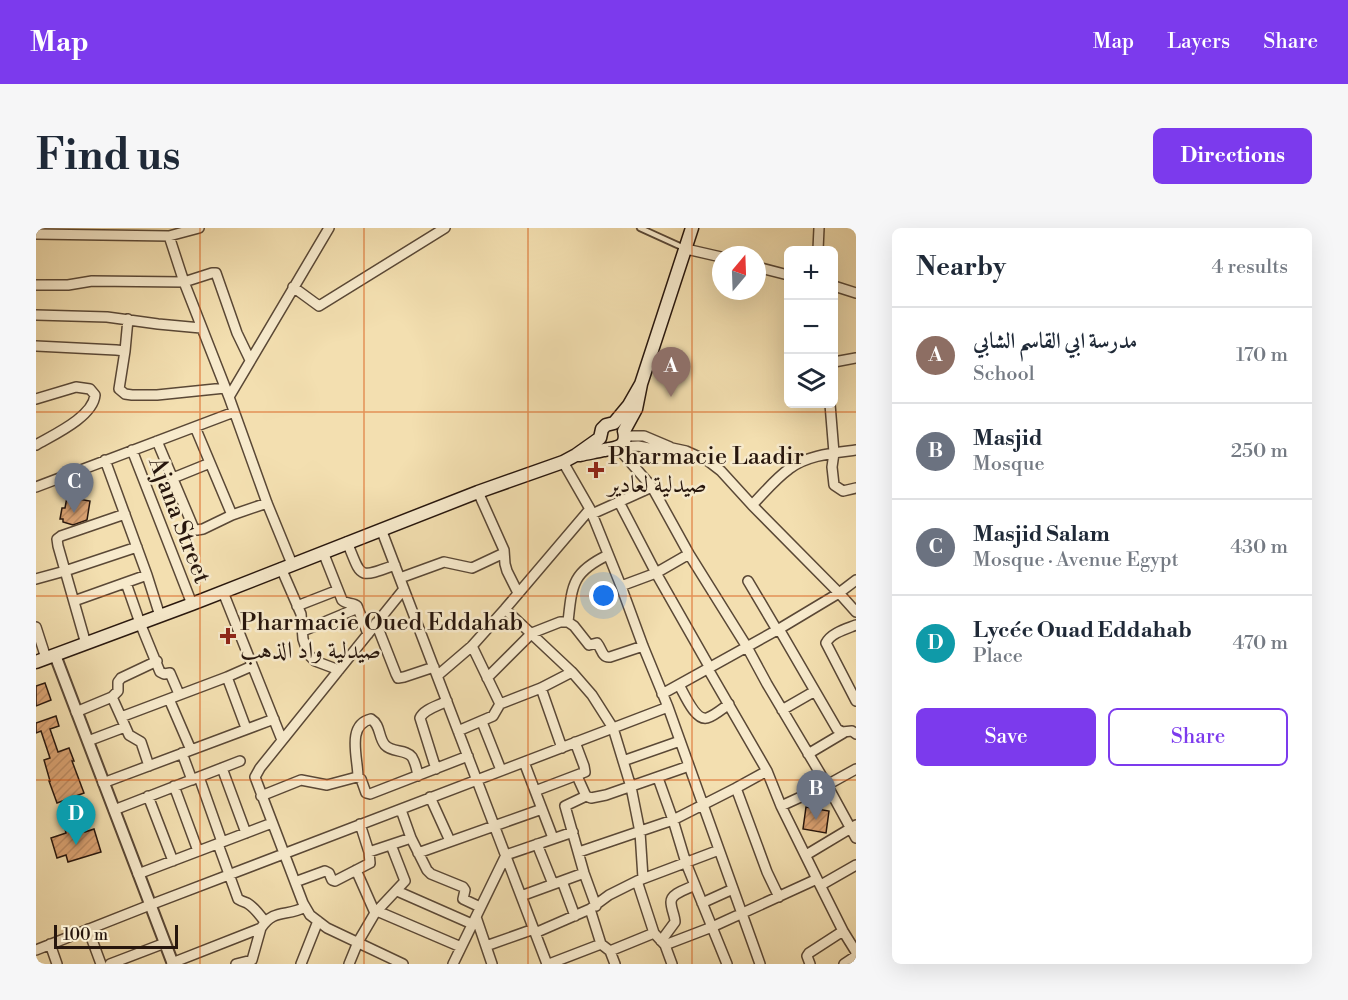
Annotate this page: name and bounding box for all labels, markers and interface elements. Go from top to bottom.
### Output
text: Map [30,25,89,60]
text: Map [1093,29,1134,55]
text: Layers [1167,29,1230,55]
text: Share [1263,29,1318,55]
button: Directions [1153,128,1312,184]
text: Find us [36,130,180,183]
north arrow [712,246,766,300]
map controls [784,246,838,408]
button: + [784,246,838,300]
text: Nearby [916,251,1006,283]
text: 4 results [1211,255,1288,280]
button: − [784,300,838,354]
text: مدرسة ابي القاسم الشابي [973,328,1137,355]
text: A [928,343,943,368]
text: 170 m [1236,343,1288,368]
pin: A [652,348,690,397]
button: layers [784,354,838,408]
text: School [973,362,1035,387]
text: Masjid [973,425,1043,452]
text: B [928,439,943,464]
text: 250 m [1231,439,1288,464]
place label: Pharmacie Laadir صيدلية لعادير [605,442,804,500]
street label: Ajana Street [141,452,217,588]
text: Mosque [973,452,1045,477]
marker: Pharmacie Laadir صيدلية لعادير [589,463,603,477]
pin: C [54,464,93,513]
text: Masjid Salam [973,521,1110,548]
text: C [928,535,943,560]
text: 430 m [1230,535,1288,560]
text: Mosque · Avenue Egypt [973,548,1179,573]
your location [589,581,618,610]
place label: Pharmacie Oued Eddahab صيدلية واد الذهب [240,608,523,666]
text: Lycée Ouad Eddahab [973,617,1192,644]
marker: Pharmacie Oued Eddahab صيدلية واد الذهب [221,629,235,643]
text: D [928,631,943,656]
text: 470 m [1232,631,1288,656]
text: Place [973,644,1023,669]
button: Save [916,708,1096,766]
button: Share [1108,708,1288,766]
pin: B [796,770,836,820]
pin: D [56,796,96,845]
scale bar [54,922,178,950]
text: 100 m [63,925,108,945]

